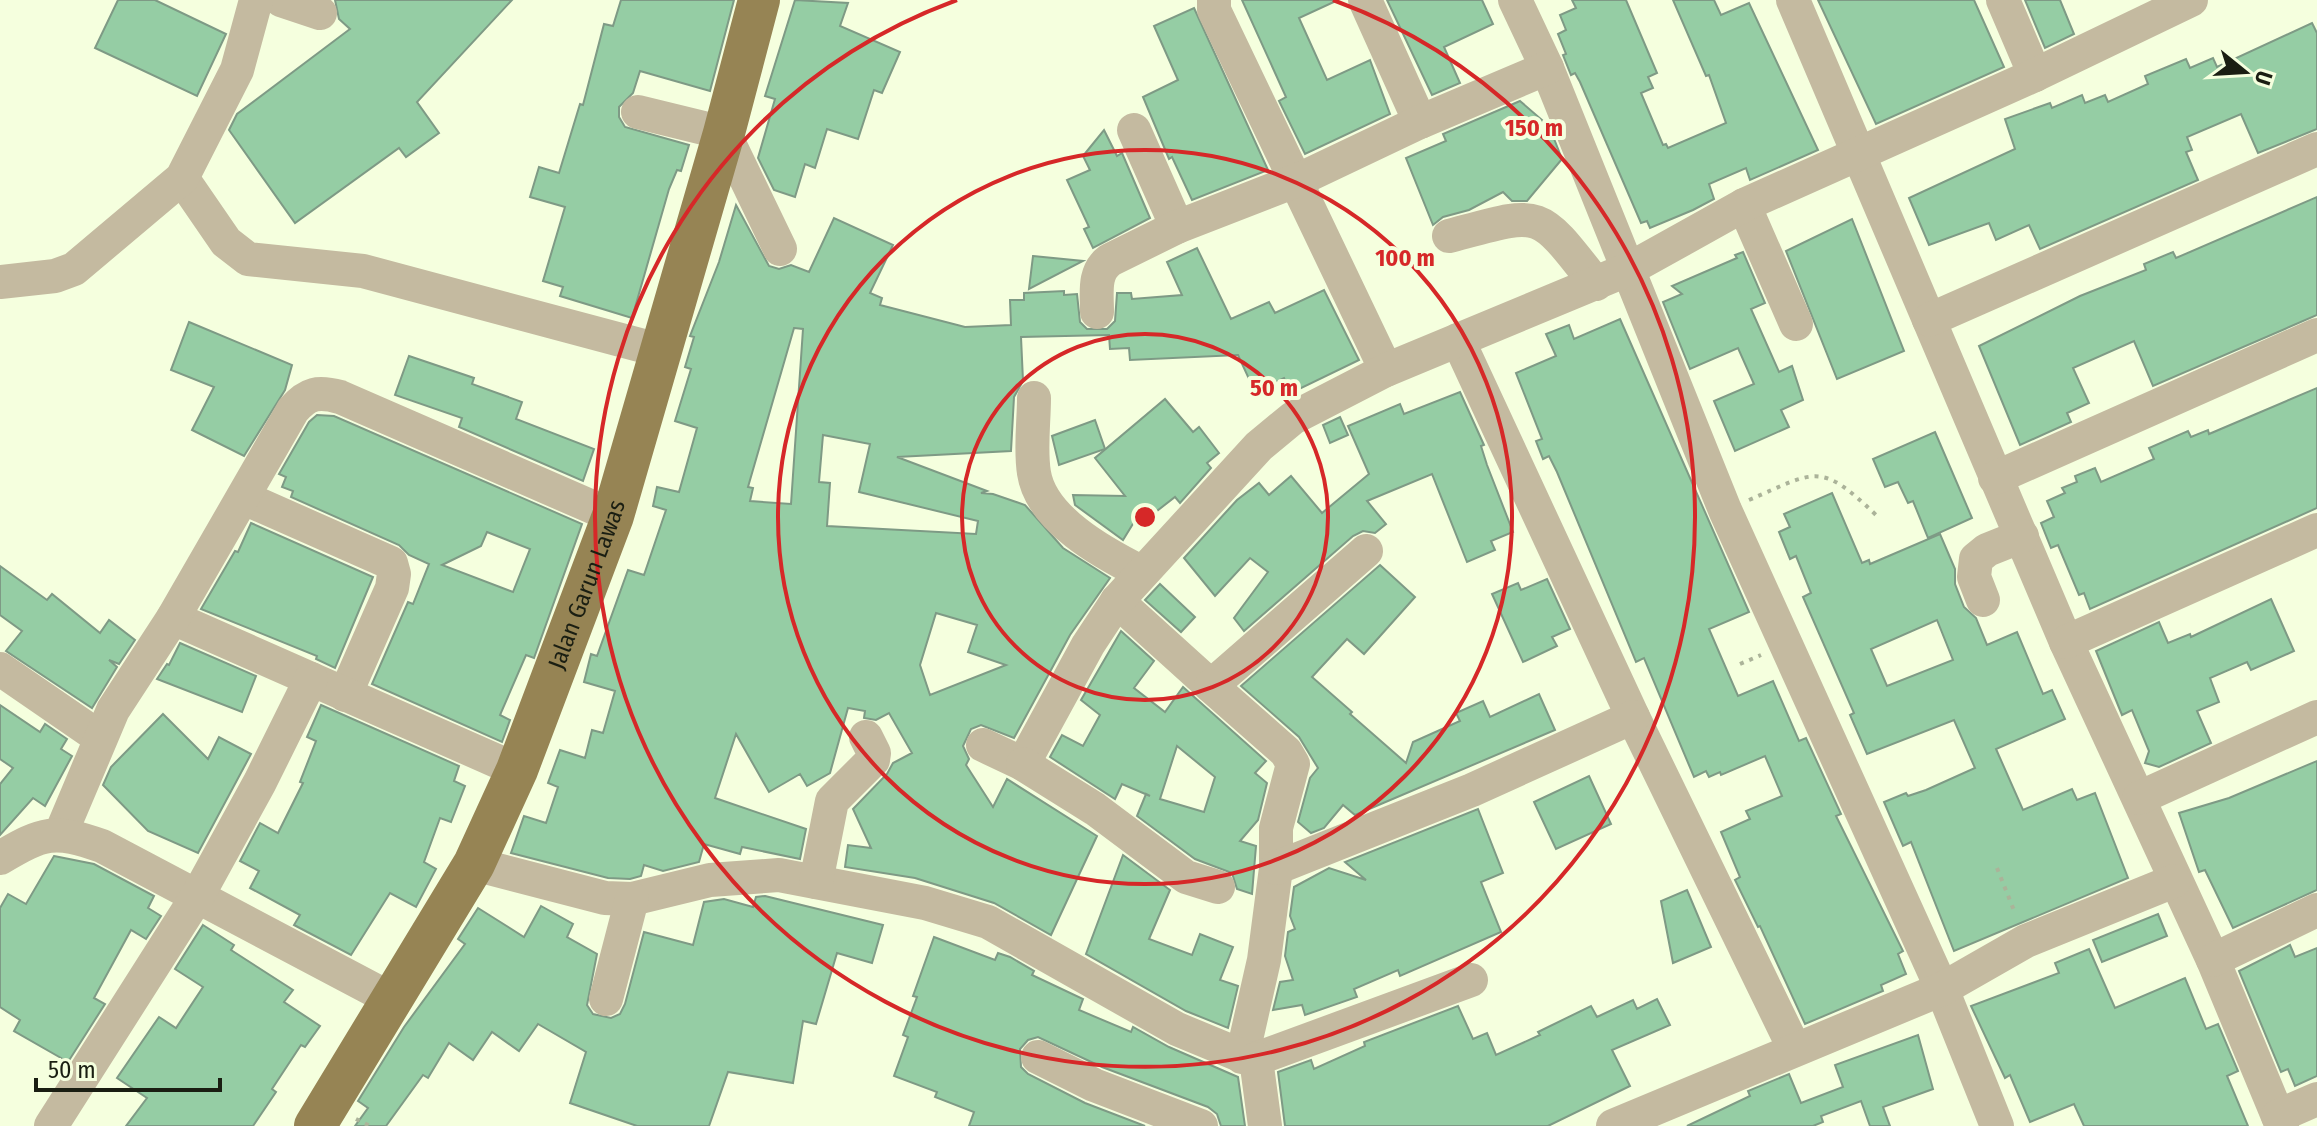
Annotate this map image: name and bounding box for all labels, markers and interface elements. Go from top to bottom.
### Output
north arrow [2205,32,2285,112]
text: U [2249,68,2278,88]
text: 150 m [1505,114,1563,142]
text: 100 m [1375,244,1435,272]
text: 50 m [1250,374,1298,402]
street label: Jalan Garun Lawas [542,497,631,673]
centre of rings [1131,503,1159,531]
scale bar [36,1042,220,1092]
text: 50 m [48,1056,96,1084]

